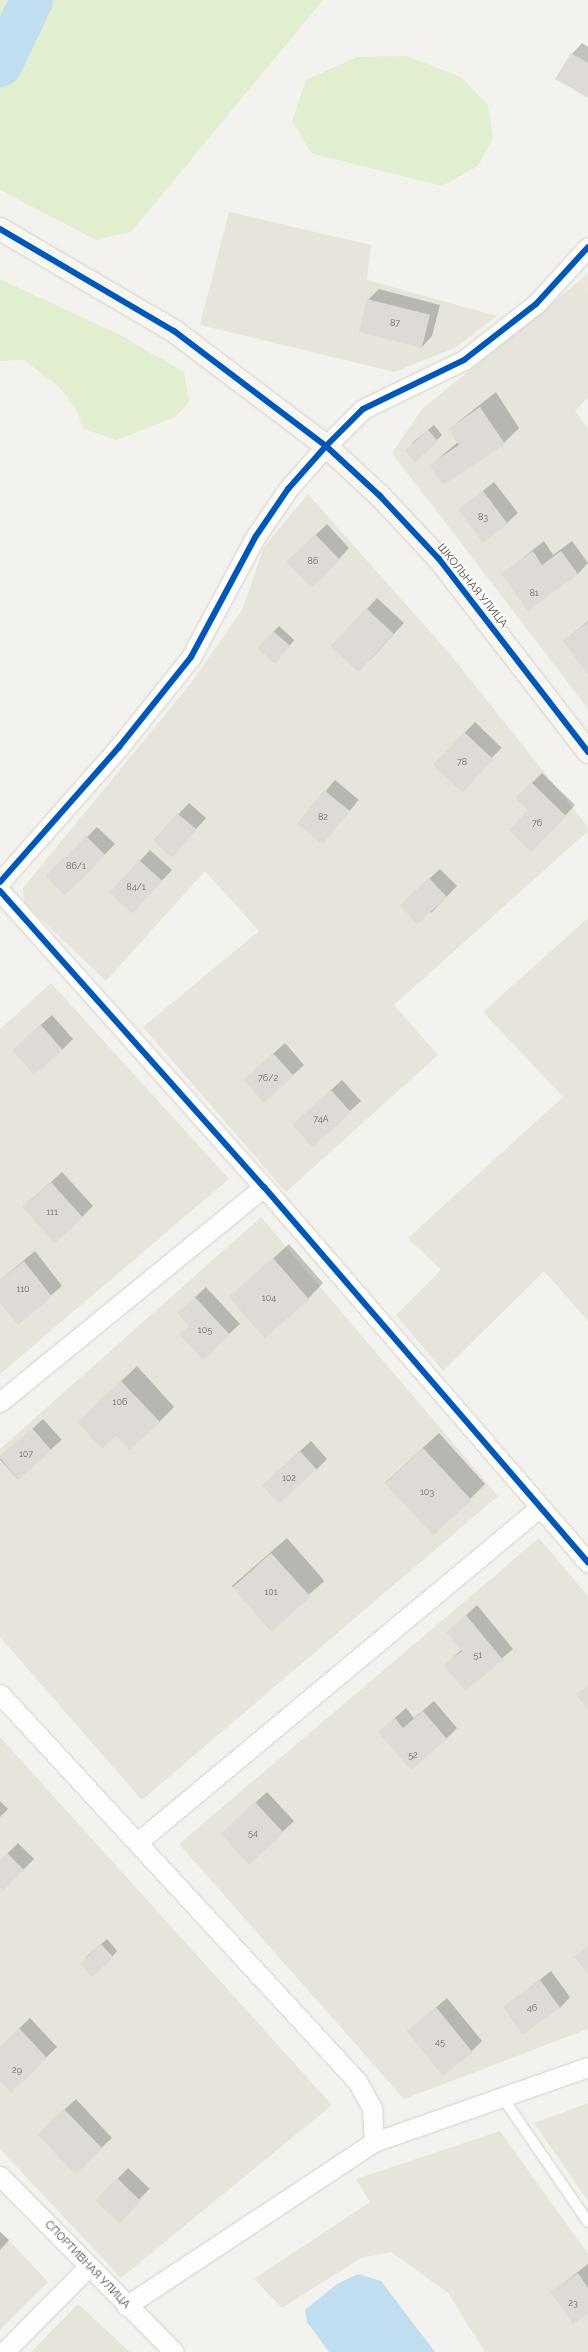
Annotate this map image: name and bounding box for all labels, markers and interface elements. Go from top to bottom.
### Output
house number: 87 [390,318,400,328]
house number: 83 [478,512,488,522]
street label: ШКОЛЬНАЯ УЛИЦА [434,541,510,631]
house number: 86 [308,556,318,566]
house number: 81 [529,588,539,598]
house number: 78 [457,757,467,767]
house number: 82 [318,812,328,822]
house number: 76 [532,818,542,828]
house number: 86/1 [66,861,86,871]
house number: 84/1 [126,882,146,892]
house number: 76/2 [258,1073,278,1083]
house number: 74А [313,1114,329,1124]
house number: 111 [46,1207,58,1217]
house number: 110 [16,1284,30,1294]
house number: 104 [262,1293,276,1303]
house number: 105 [198,1325,212,1335]
house number: 106 [113,1397,127,1407]
house number: 107 [19,1449,33,1459]
house number: 102 [282,1473,296,1483]
house number: 103 [420,1487,434,1497]
house number: 101 [264,1587,278,1597]
house number: 51 [474,1650,482,1660]
house number: 52 [408,1750,418,1760]
house number: 54 [248,1828,258,1838]
house number: 46 [527,2003,537,2013]
house number: 45 [435,2037,445,2047]
house number: 29 [12,2065,22,2075]
street label: СПОРТИВНАЯ УЛИЦА [42,2218,132,2312]
house number: 23 [568,2298,578,2308]

